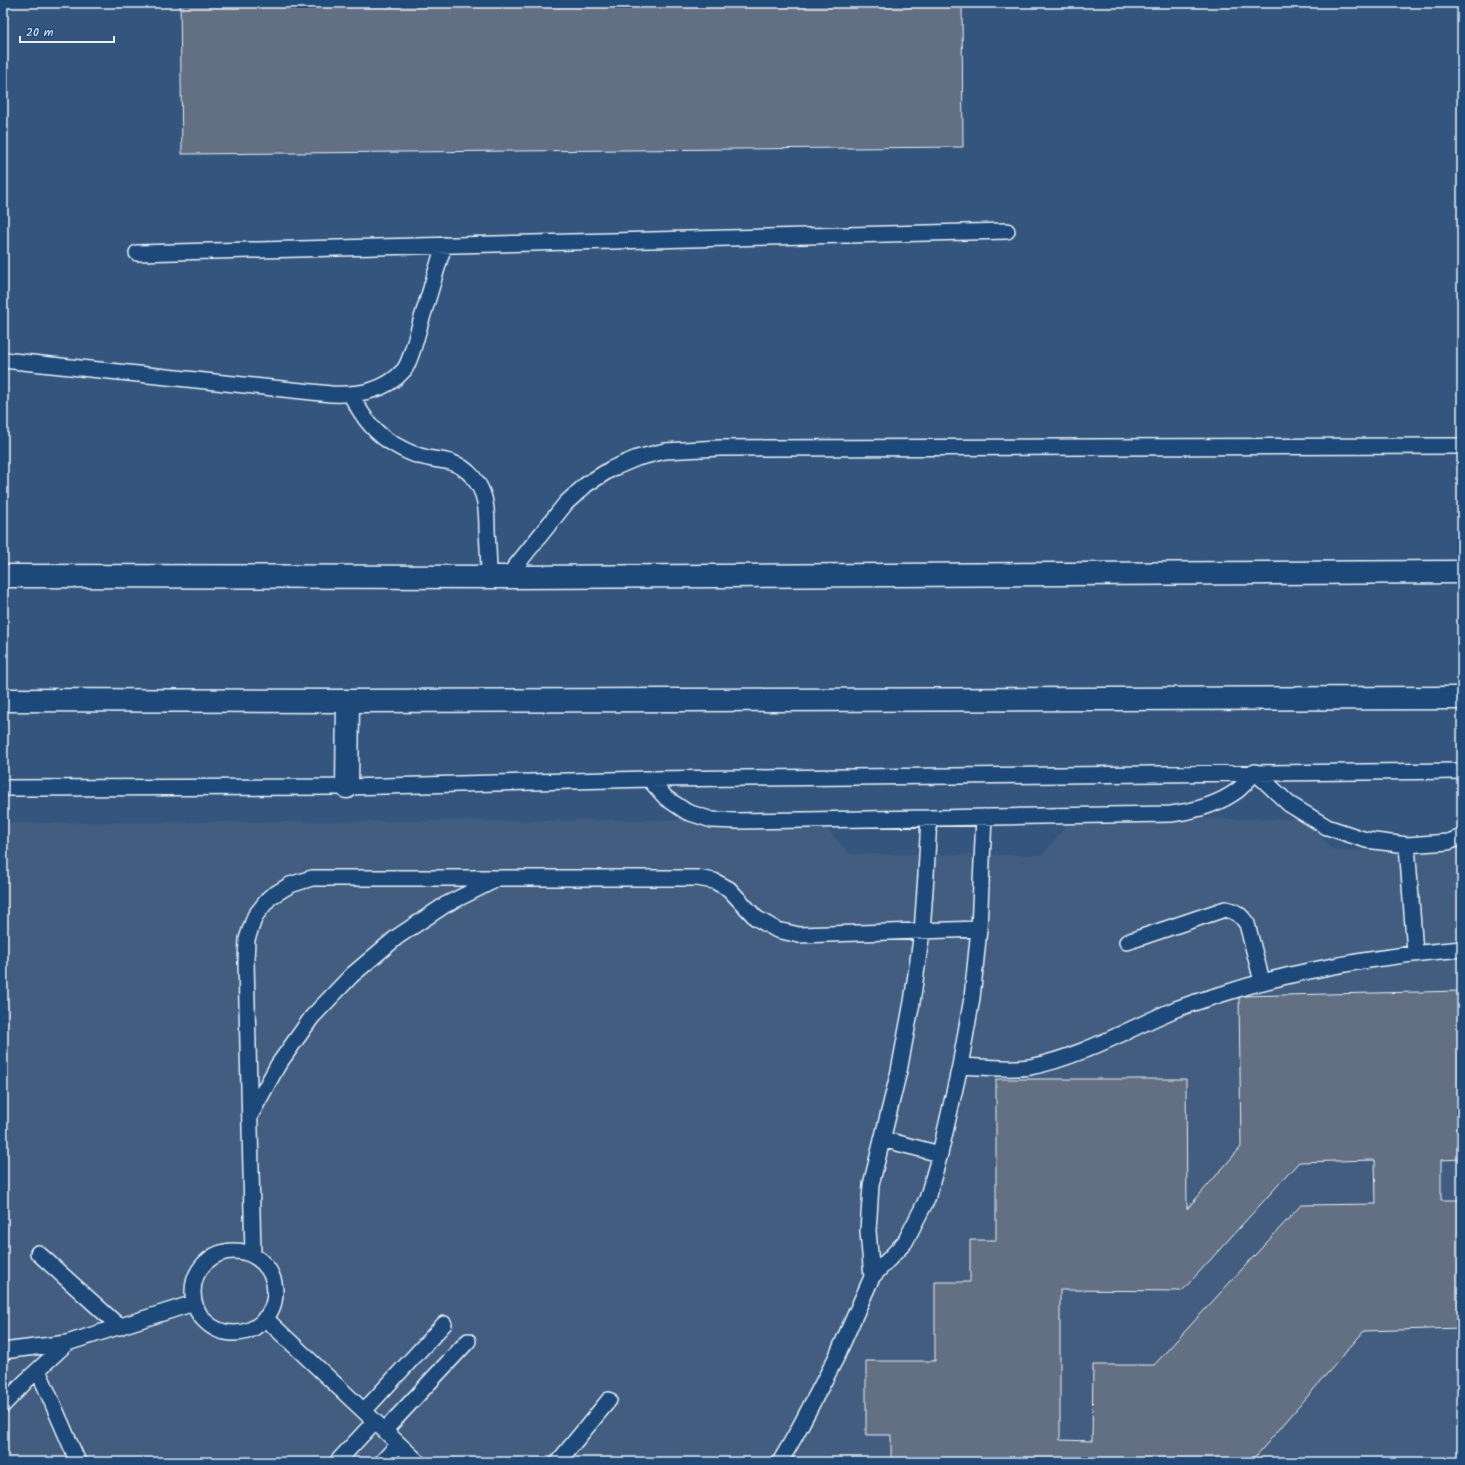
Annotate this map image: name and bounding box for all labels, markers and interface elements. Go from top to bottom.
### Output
scale bar [20,18,114,44]
text: 20 m [26,23,54,42]

